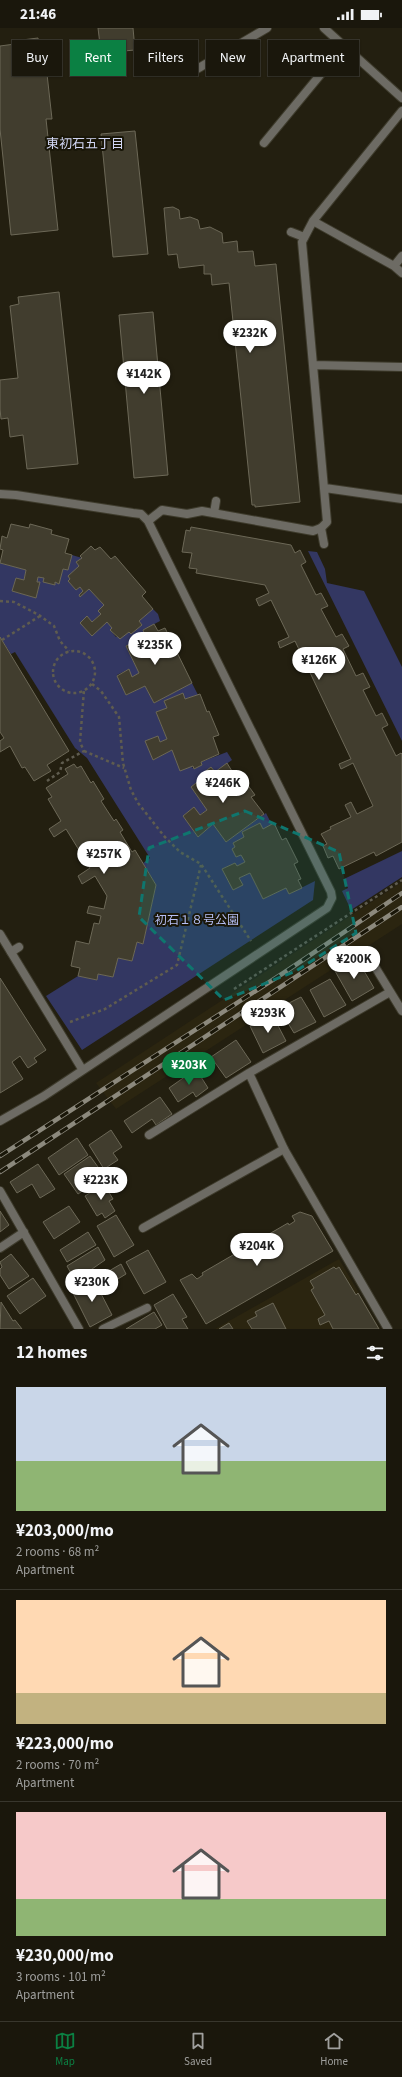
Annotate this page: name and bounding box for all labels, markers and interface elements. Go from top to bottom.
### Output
text: 21:46 [20,4,56,25]
chip: Buy [12,40,62,76]
chip: Rent [70,40,126,76]
chip: Filters [134,40,198,76]
chip: New [206,40,260,76]
chip: Apartment [268,40,359,76]
district label: 東初石五丁目 [46,135,124,153]
pin: ¥232K [222,320,278,354]
text: ¥232K [232,324,268,342]
pin: ¥142K [116,361,172,395]
text: ¥142K [126,365,162,383]
pin: ¥235K [127,632,183,666]
text: ¥235K [137,636,173,654]
pin: ¥126K [291,647,347,681]
text: ¥126K [301,651,337,669]
pin: ¥246K [195,770,251,804]
text: ¥246K [205,774,241,792]
pin: ¥257K [76,841,132,875]
text: ¥257K [86,845,122,863]
park label: 初石１８号公園 [155,912,239,929]
pin: ¥200K [326,946,382,980]
text: ¥200K [336,950,372,968]
pin: ¥293K [240,1000,296,1034]
text: ¥293K [250,1004,286,1022]
pin: ¥203K [161,1052,217,1086]
text: ¥203K [171,1056,207,1074]
pin: ¥223K [73,1167,129,1201]
text: ¥223K [83,1171,119,1189]
pin: ¥204K [229,1233,285,1267]
text: ¥204K [239,1237,275,1255]
pin: ¥230K [64,1269,120,1303]
text: ¥230K [74,1273,110,1291]
text: 12 homes [16,1341,87,1365]
icon: filters [364,1342,386,1364]
icon: home [165,1413,237,1485]
text: ¥203,000/mo [16,1519,114,1543]
text: 2 rooms · 68 m² [16,1543,99,1561]
text: Apartment [16,1561,74,1579]
icon: home [165,1626,237,1698]
text: ¥223,000/mo [16,1732,114,1756]
text: 2 rooms · 70 m² [16,1756,99,1774]
text: Apartment [16,1774,74,1792]
icon: home [165,1838,237,1910]
text: ¥230,000/mo [16,1944,114,1968]
text: 3 rooms · 101 m² [16,1968,106,1986]
text: Apartment [16,1986,74,2004]
tab: Map [54,2030,76,2069]
tab: Saved [184,2030,212,2069]
tab: Home [320,2030,348,2069]

